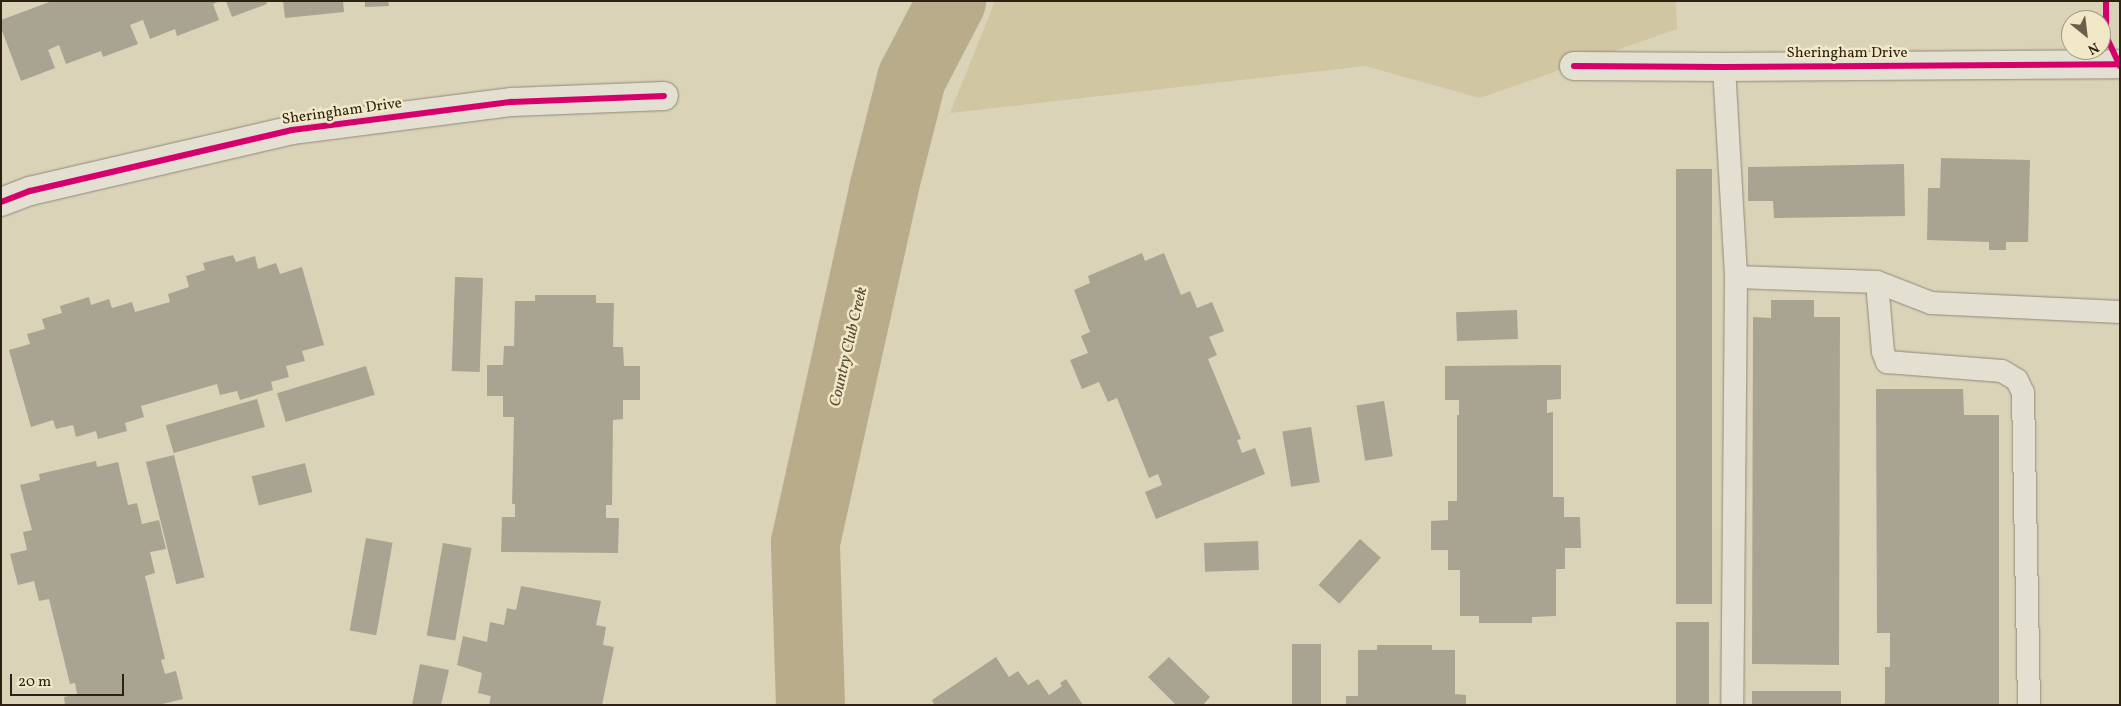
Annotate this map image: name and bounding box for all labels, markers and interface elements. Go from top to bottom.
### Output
north arrow [2061,10,2111,60]
text: N [2084,37,2102,58]
street label: Sheringham Drive [1786,45,1908,63]
street label: Sheringham Drive [281,95,403,129]
water label: Country Club Creek [826,285,872,409]
scale bar [12,664,126,696]
text: 20 m [18,672,51,693]

